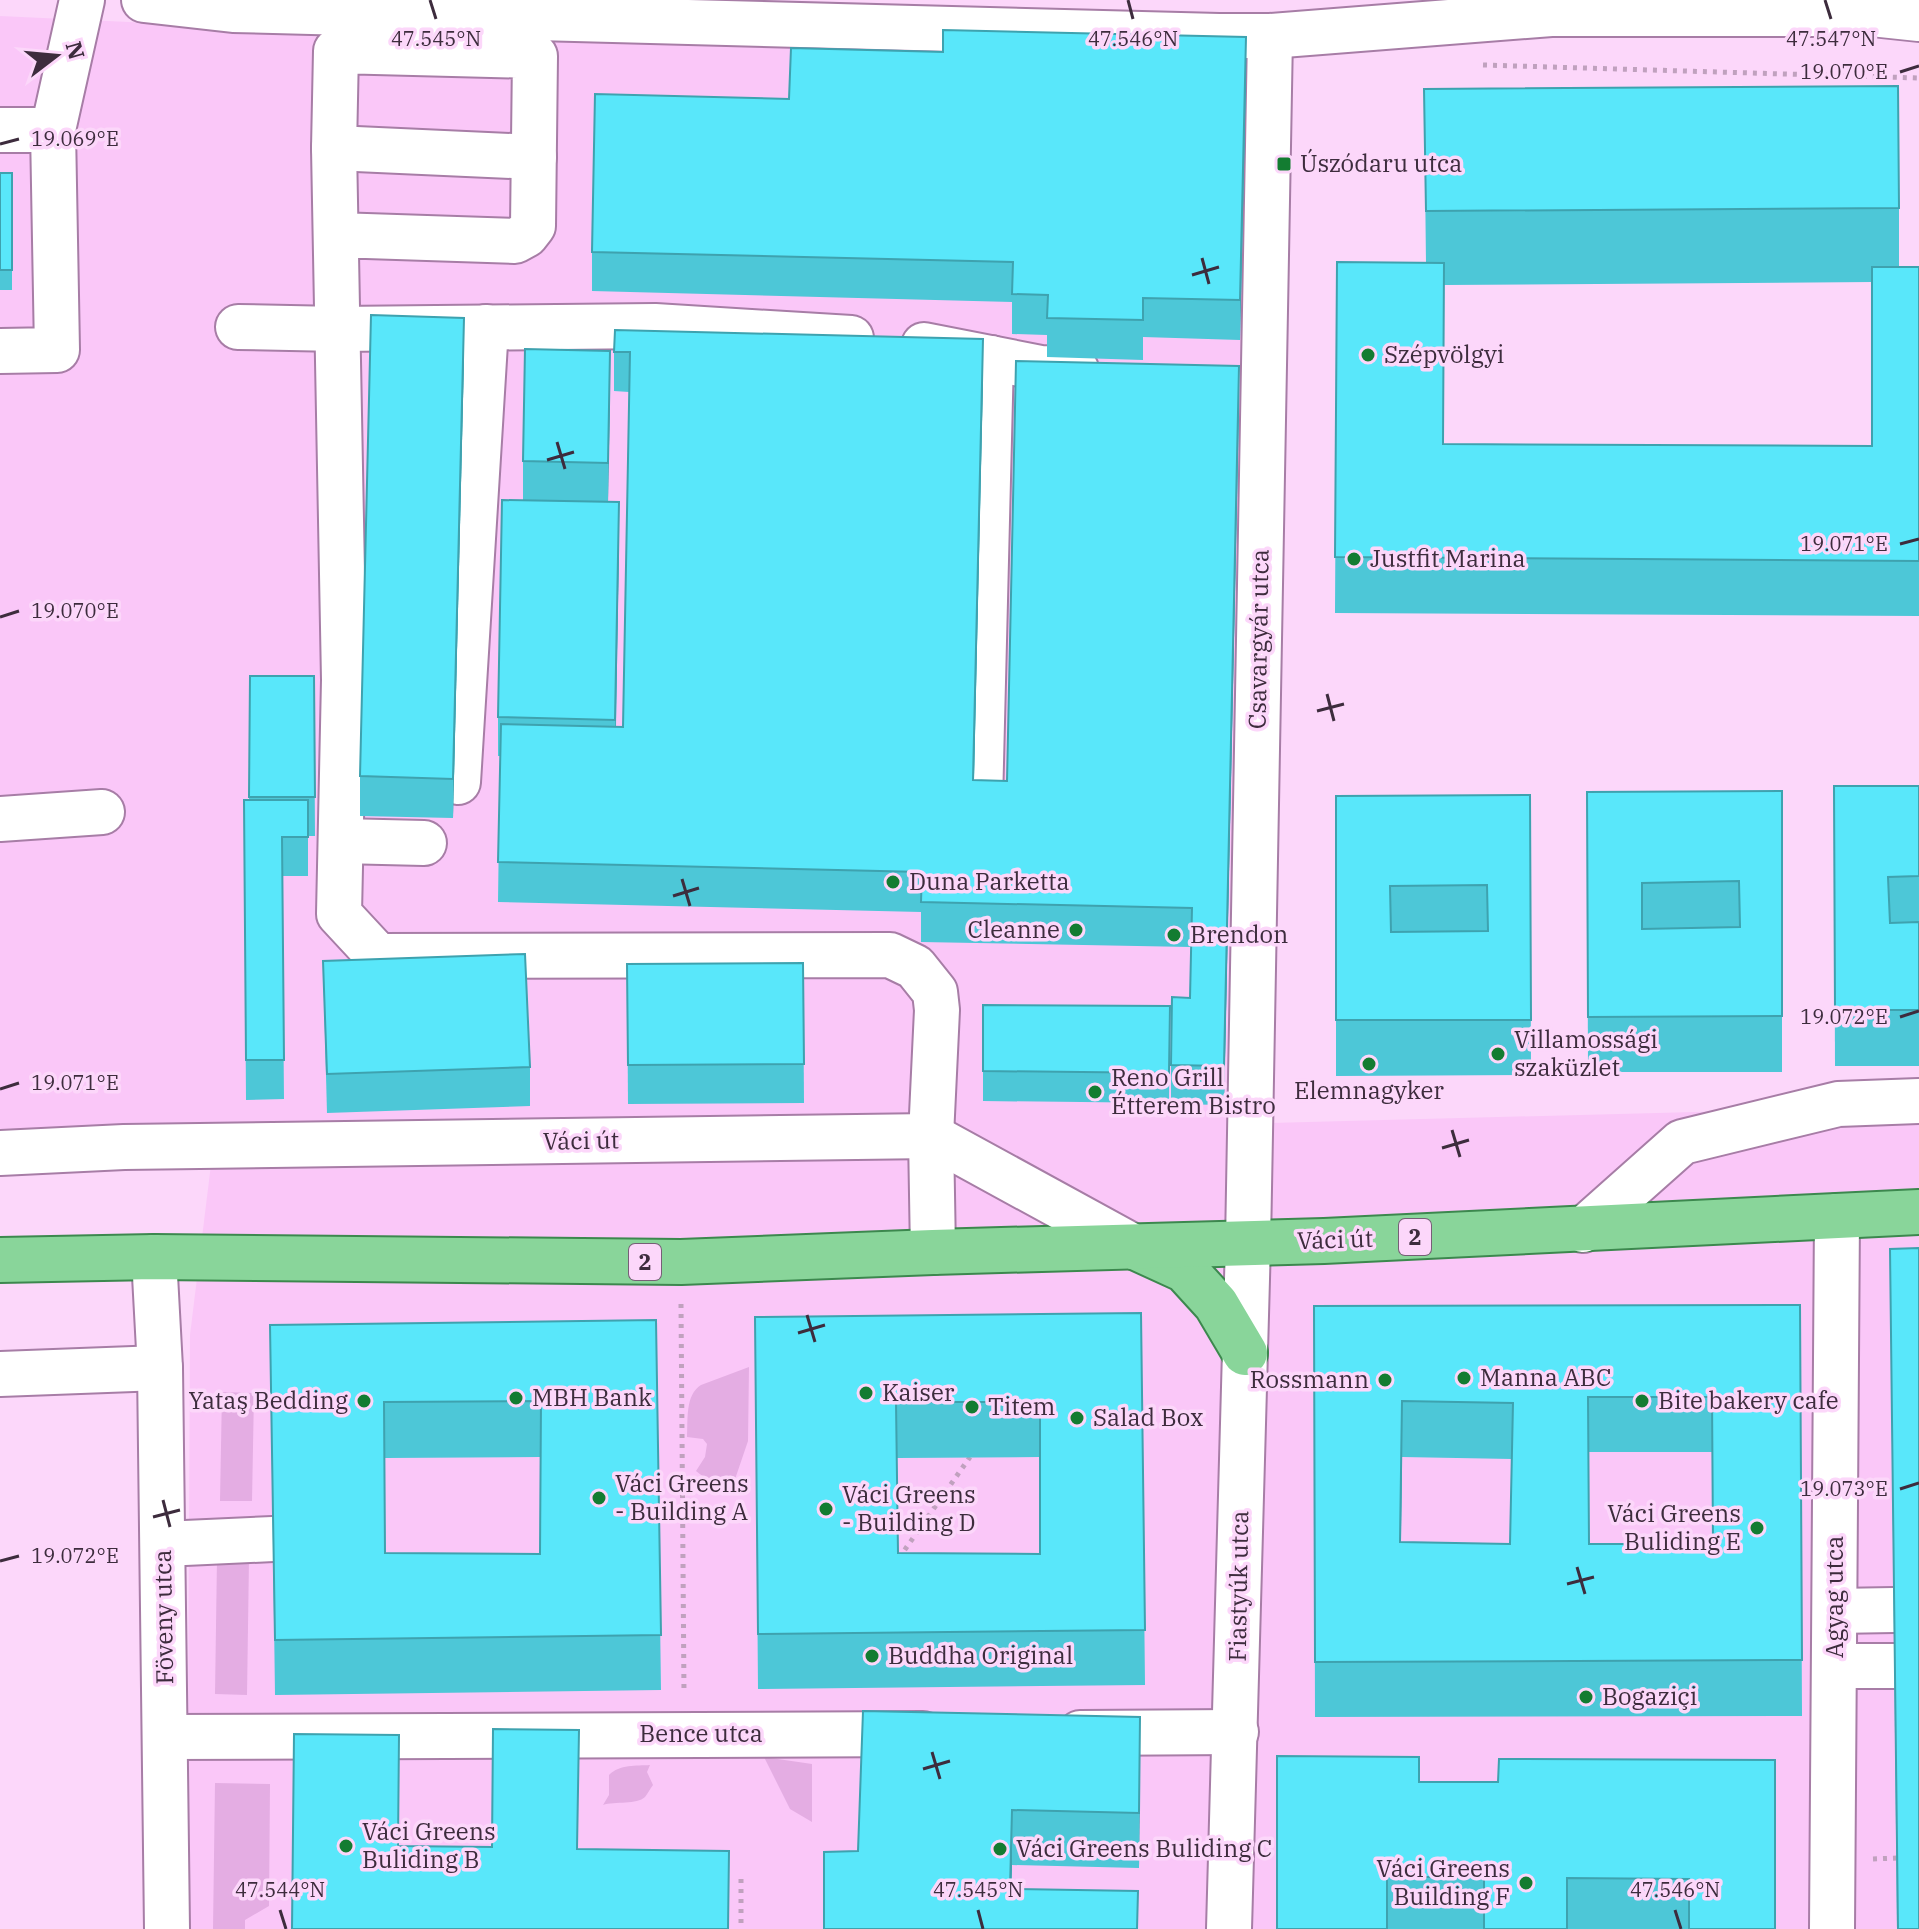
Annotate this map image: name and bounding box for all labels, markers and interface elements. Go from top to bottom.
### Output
north arrow [16,16,96,96]
text: 47.545°N [391,25,481,52]
text: 47.546°N [1088,25,1178,52]
text: 47.547°N [1786,25,1876,52]
text: N [59,38,92,63]
text: 19.070°E [1800,58,1888,85]
text: 19.069°E [31,125,119,152]
place label: Úszódaru utca [1300,147,1462,179]
marker: Úszódaru utca [1275,155,1293,173]
place label: Szépvölgyi [1384,338,1504,370]
marker: Szépvölgyi [1359,346,1377,364]
text: 19.071°E [1800,530,1888,557]
place label: Justfit Marina [1370,542,1526,574]
street label: Csavargyár utca [1240,549,1276,729]
marker: Justfit Marina [1345,550,1363,568]
text: 19.070°E [31,597,119,624]
place label: Duna Parketta [909,865,1070,897]
marker: Duna Parketta [884,873,902,891]
place label: Cleanne [967,913,1060,945]
place label: Brendon [1190,918,1288,950]
marker: Cleanne [1067,921,1085,939]
marker: Brendon [1165,926,1183,944]
text: 19.072°E [1800,1003,1888,1030]
place label: Villamossági szaküzlet [1514,1023,1658,1083]
marker: Villamossági szaküzlet [1489,1045,1507,1063]
marker: Elemnagyker [1360,1055,1378,1073]
place label: Reno Grill Étterem Bistro [1111,1061,1276,1121]
text: 19.071°E [31,1069,119,1096]
place label: Elemnagyker [1294,1074,1444,1106]
marker: Reno Grill Étterem Bistro [1086,1083,1104,1101]
street label: Váci út [543,1123,619,1157]
road number: 2 [1399,1219,1431,1255]
street label: Váci út [1296,1222,1374,1256]
road number: 2 [629,1244,661,1280]
place label: Manna ABC [1480,1361,1612,1393]
place label: Rossmann [1250,1363,1369,1395]
marker: Manna ABC [1455,1369,1473,1387]
marker: Rossmann [1376,1371,1394,1389]
place label: Kaiser [882,1376,955,1408]
place label: MBH Bank [532,1381,652,1413]
place label: Yataş Bedding [188,1384,348,1416]
marker: Kaiser [857,1384,875,1402]
place label: Bite bakery cafe [1658,1384,1839,1416]
marker: MBH Bank [507,1389,525,1407]
place label: Titem [988,1390,1056,1422]
marker: Yataş Bedding [355,1392,373,1410]
marker: Bite bakery cafe [1633,1392,1651,1410]
marker: Titem [963,1398,981,1416]
place label: Salad Box [1093,1401,1203,1433]
marker: Salad Box [1068,1409,1086,1427]
place label: Váci Greens - Building A [615,1467,749,1527]
text: 19.073°E [1800,1475,1888,1502]
place label: Váci Greens - Building D [842,1478,976,1538]
marker: Váci Greens - Building A [590,1489,608,1507]
place label: Váci Greens Buliding E [1607,1497,1741,1557]
marker: Váci Greens - Building D [817,1500,835,1518]
street label: Fiastyúk utca [1221,1510,1255,1662]
marker: Váci Greens Buliding E [1748,1519,1766,1537]
street label: Agyag utca [1818,1536,1850,1658]
text: 19.072°E [31,1542,119,1569]
street label: Föveny utca [146,1549,180,1685]
place label: Buddha Original [888,1639,1073,1671]
marker: Buddha Original [863,1647,881,1665]
place label: Bogaziçi [1602,1680,1697,1712]
marker: Bogaziçi [1577,1688,1595,1706]
street label: Bence utca [639,1717,763,1749]
place label: Váci Greens Buliding B [362,1815,496,1875]
place label: Váci Greens Buliding C [1016,1832,1272,1864]
marker: Váci Greens Buliding B [337,1837,355,1855]
marker: Váci Greens Buliding C [991,1840,1009,1858]
place label: Váci Greens Building F [1376,1852,1510,1912]
marker: Váci Greens Building F [1517,1874,1535,1892]
text: 47.544°N [235,1876,325,1903]
text: 47.545°N [933,1876,1023,1903]
text: 47.546°N [1630,1876,1720,1903]

